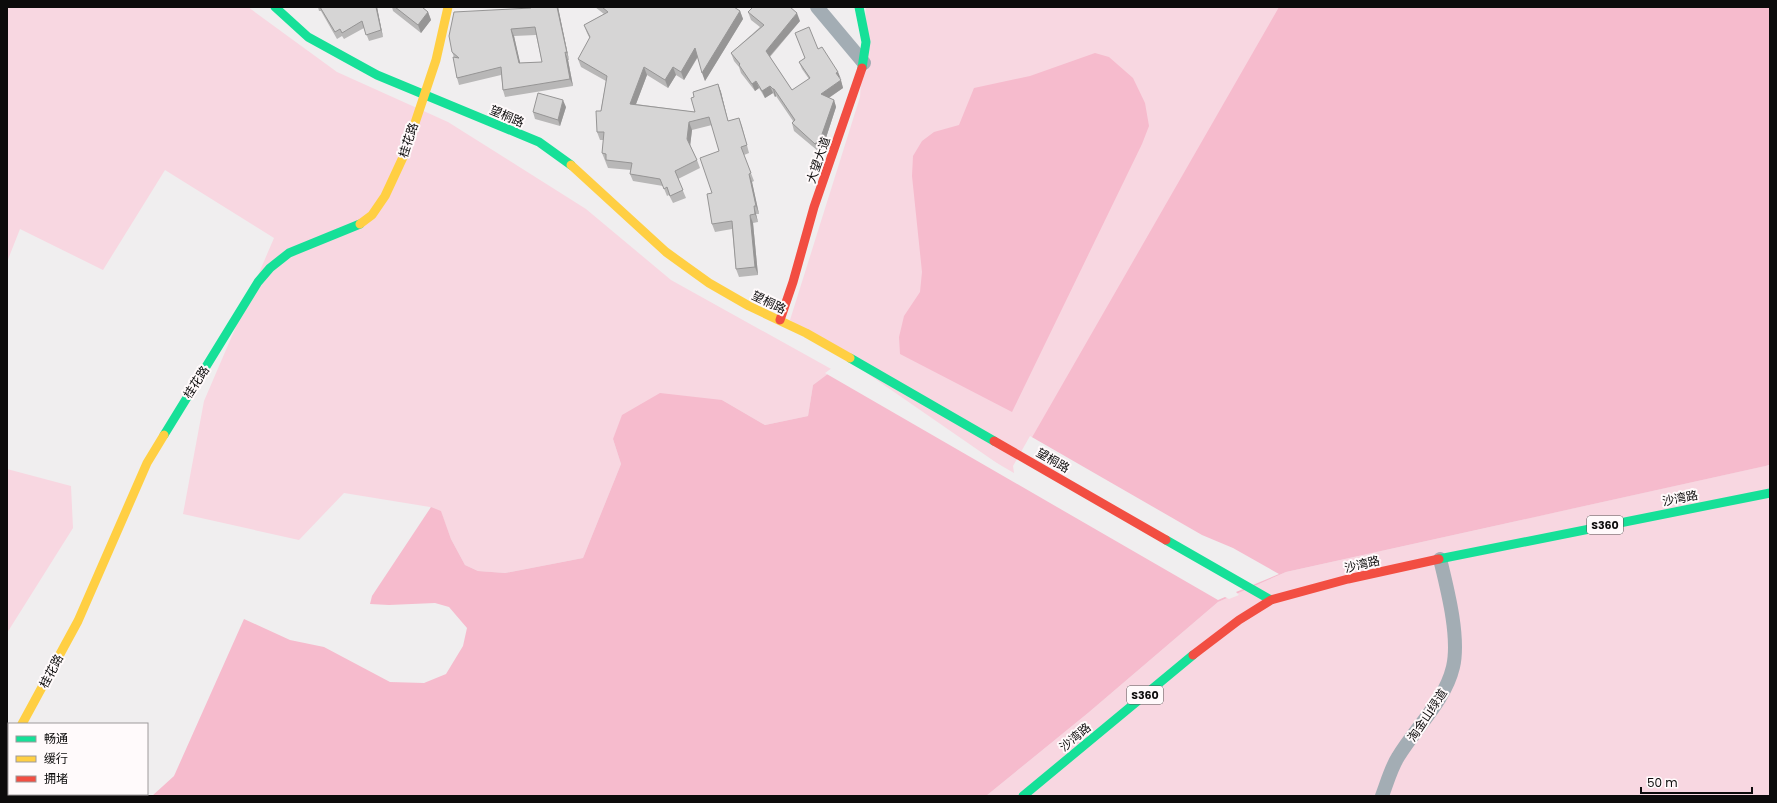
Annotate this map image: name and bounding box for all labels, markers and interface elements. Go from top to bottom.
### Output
street label: 望桐路 [487,101,527,131]
street label: 桂花路 [394,120,422,160]
street label: 大望大道 [802,135,834,185]
street label: 望桐路 [749,286,789,318]
street label: 桂花路 [179,362,213,402]
street label: 望桐路 [1033,444,1073,476]
street label: 沙湾路 [1661,486,1699,510]
road number: S360 [1587,516,1623,534]
street label: 沙湾路 [1343,552,1381,576]
street label: 桂花路 [35,651,67,691]
street label: 淘金山绿道 [1403,685,1451,745]
road number: S360 [1127,686,1163,704]
street label: 沙湾路 [1056,719,1094,755]
legend [8,723,148,795]
text: 畅通 [44,730,68,747]
text: 缓行 [44,750,68,767]
scale bar [1641,769,1752,795]
text: 拥堵 [44,770,68,787]
text: 50 m [1647,774,1678,791]

